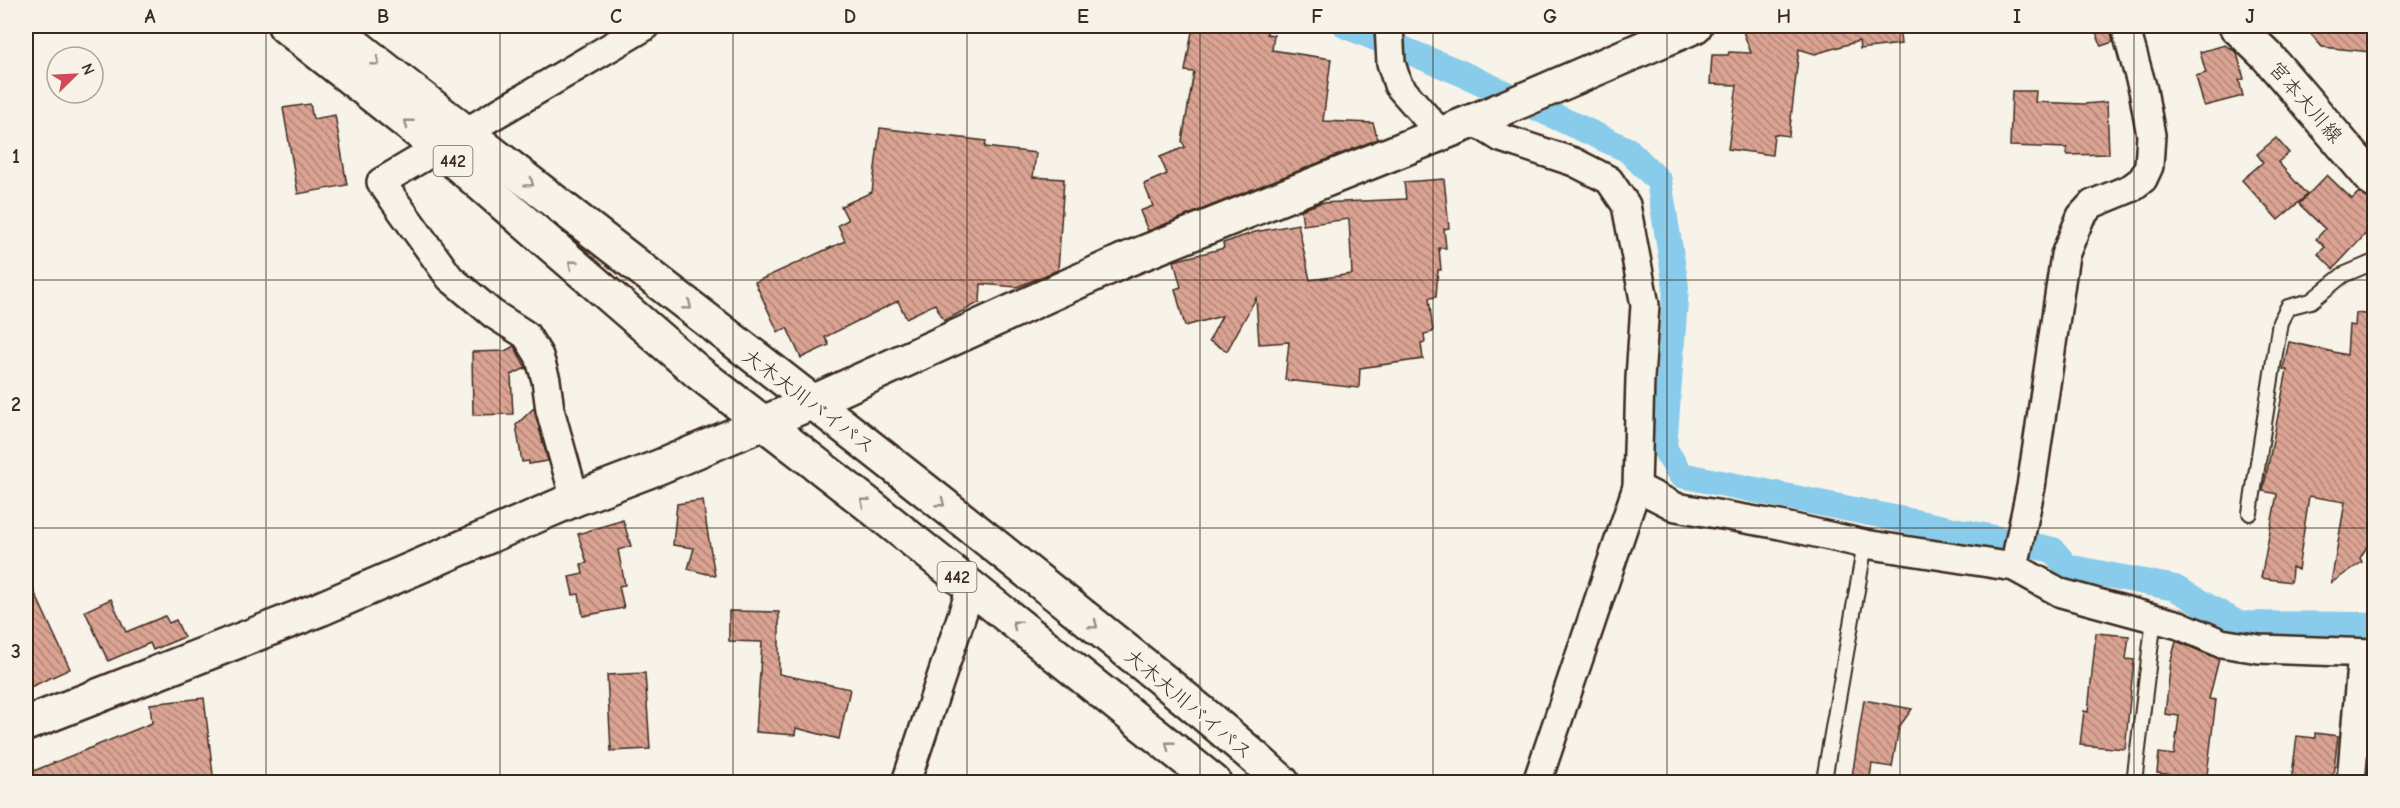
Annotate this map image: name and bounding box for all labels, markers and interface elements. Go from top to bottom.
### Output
text: A [144,5,156,28]
text: B [377,5,389,28]
text: C [610,5,622,28]
text: D [844,5,856,28]
text: E [1077,5,1089,28]
text: F [1311,5,1323,28]
text: G [1543,5,1557,28]
text: H [1777,5,1791,28]
text: I [2013,5,2021,28]
text: J [2245,5,2255,28]
north arrow [45,45,105,105]
one-way arrow [370,55,381,66]
street label: 宮本大川線 [2264,57,2347,148]
text: N [77,61,98,78]
one-way arrow [404,120,415,131]
text: 1 [12,145,20,168]
road number: 442 [434,146,472,176]
one-way arrow [523,175,534,186]
one-way arrow [568,260,579,271]
one-way arrow [681,299,692,310]
street label: 大木大川バイパス [738,344,879,459]
text: 2 [11,393,21,416]
one-way arrow [934,496,945,507]
one-way arrow [860,498,871,509]
road number: 442 [938,562,976,592]
one-way arrow [1087,617,1098,628]
one-way arrow [1012,621,1023,632]
text: 3 [11,640,21,663]
street label: 大木大川バイパス [1120,644,1257,764]
one-way arrow [1165,742,1176,753]

